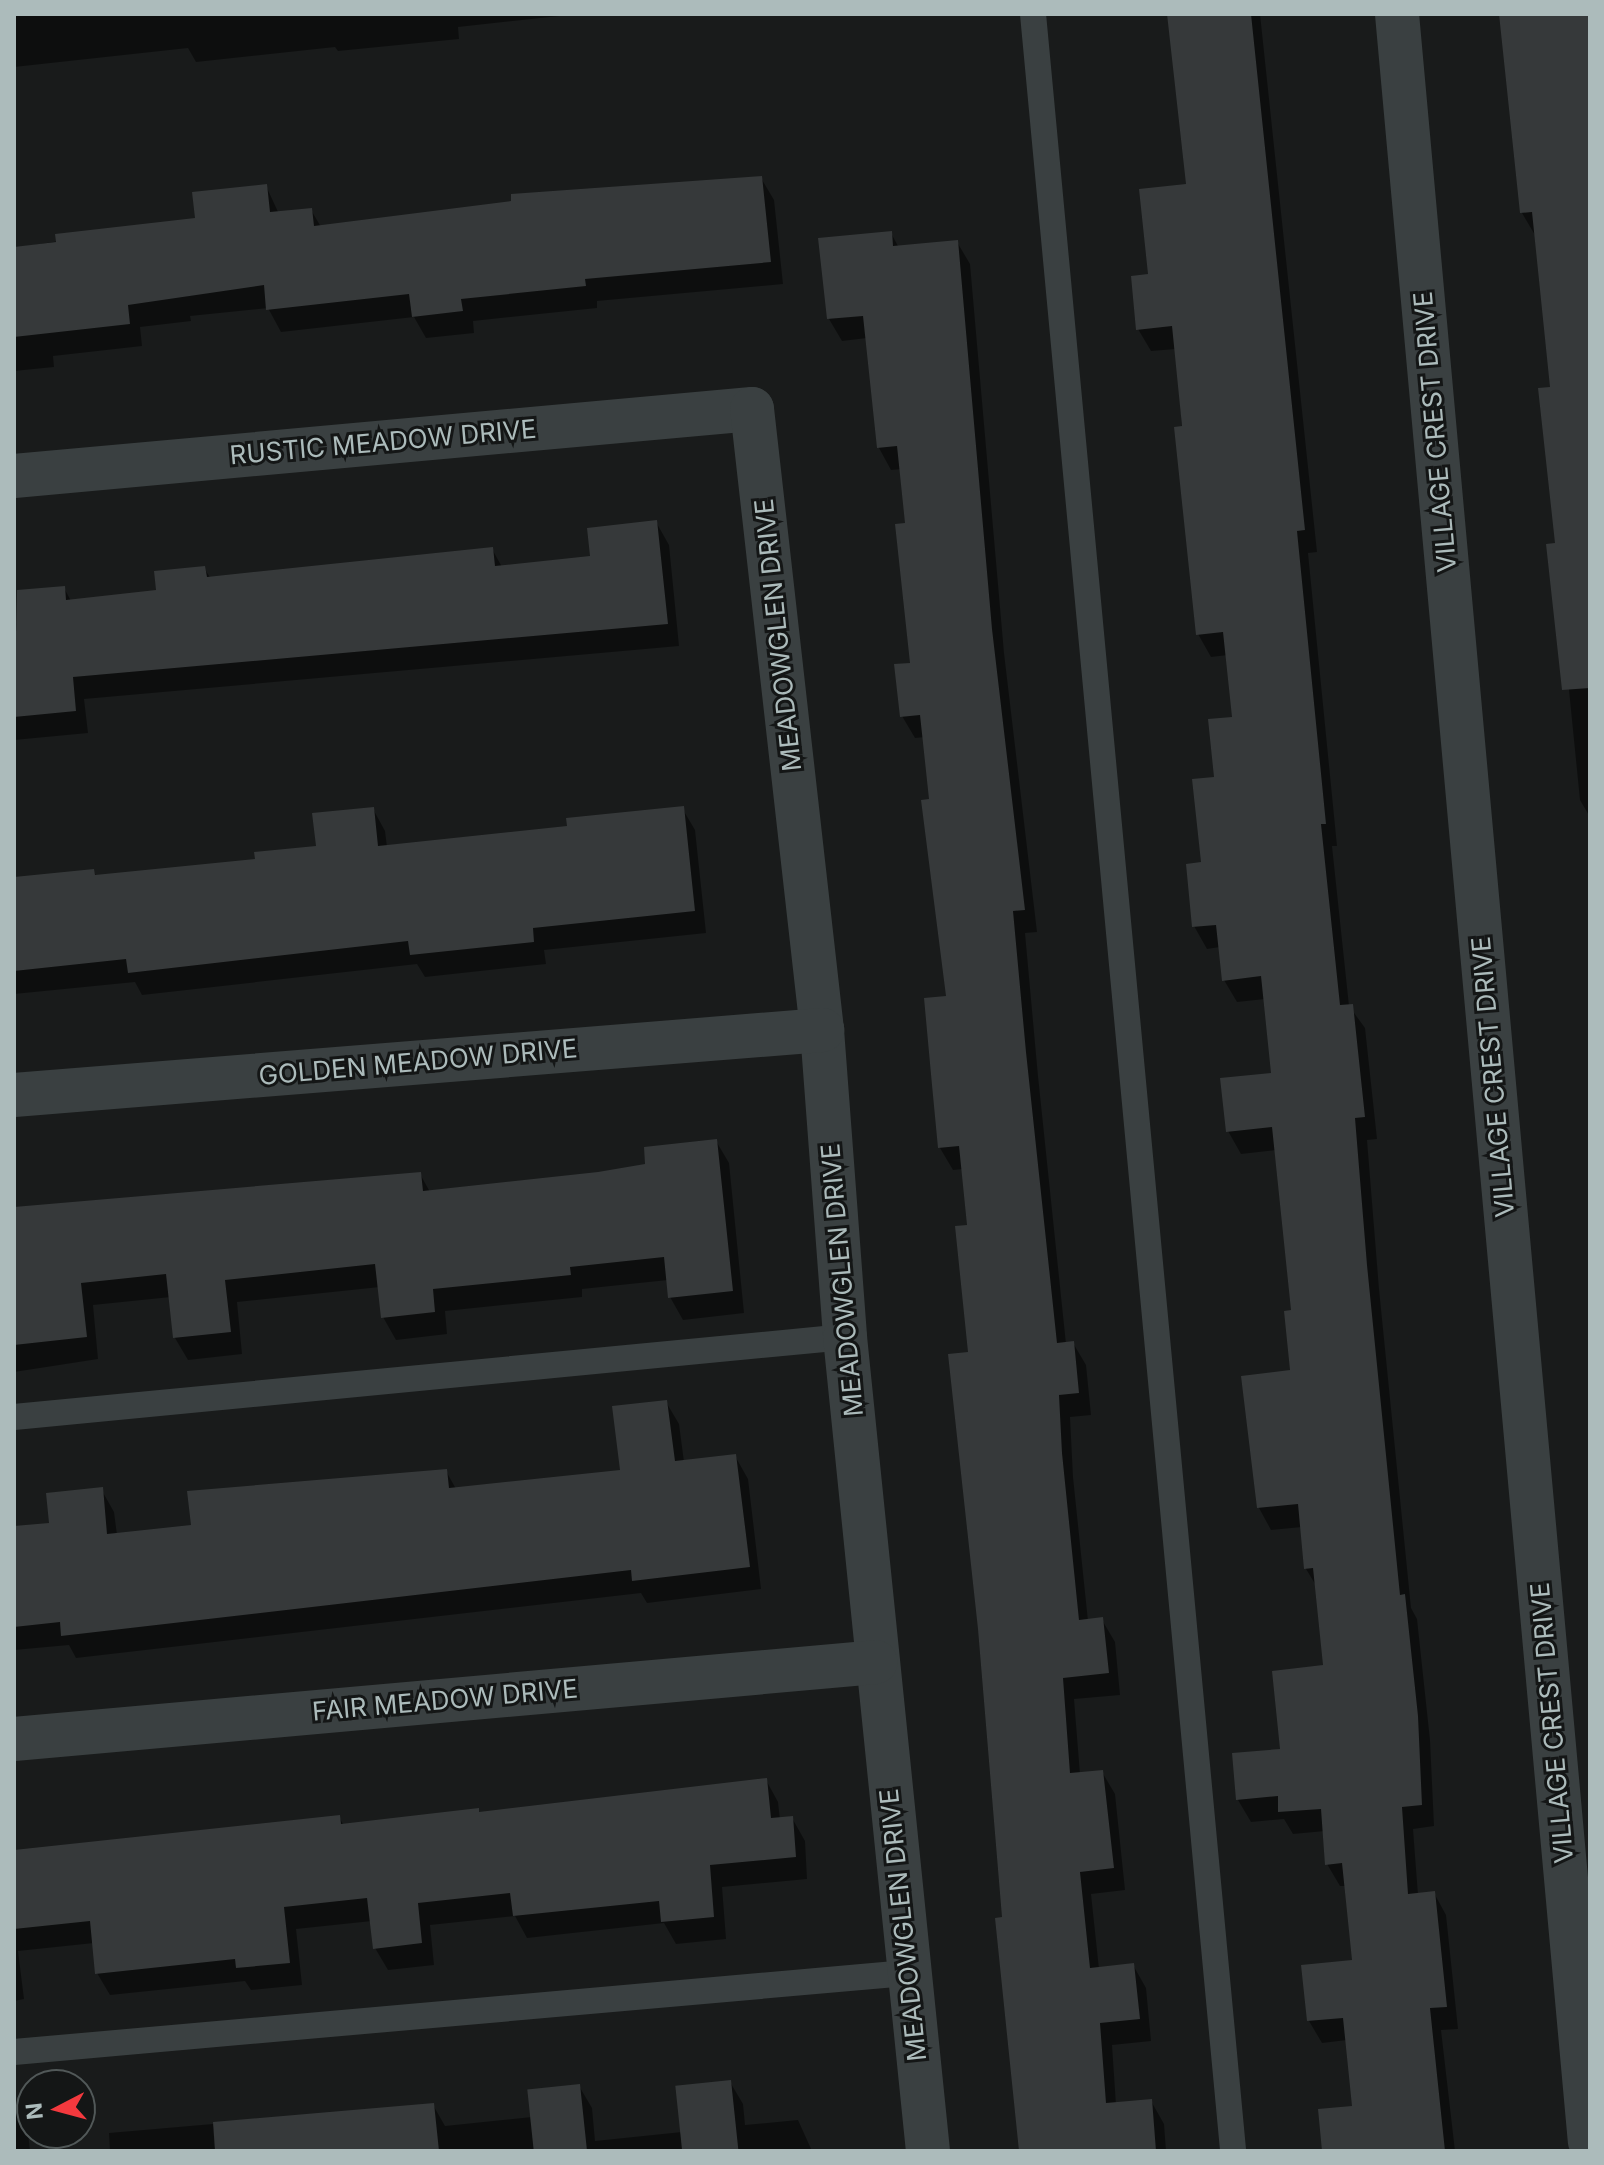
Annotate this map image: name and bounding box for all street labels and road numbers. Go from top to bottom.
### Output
street label: VILLAGE CREST DRIVE [1407,290,1463,574]
street label: RUSTIC MEADOW DRIVE [228,413,538,471]
street label: MEADOWGLEN DRIVE [748,497,808,773]
street label: VILLAGE CREST DRIVE [1465,935,1521,1219]
street label: GOLDEN MEADOW DRIVE [257,1033,579,1091]
street label: MEADOWGLEN DRIVE [815,1142,869,1418]
street label: VILLAGE CREST DRIVE [1524,1581,1580,1865]
street label: FAIR MEADOW DRIVE [311,1673,579,1727]
street label: MEADOWGLEN DRIVE [873,1787,933,2063]

